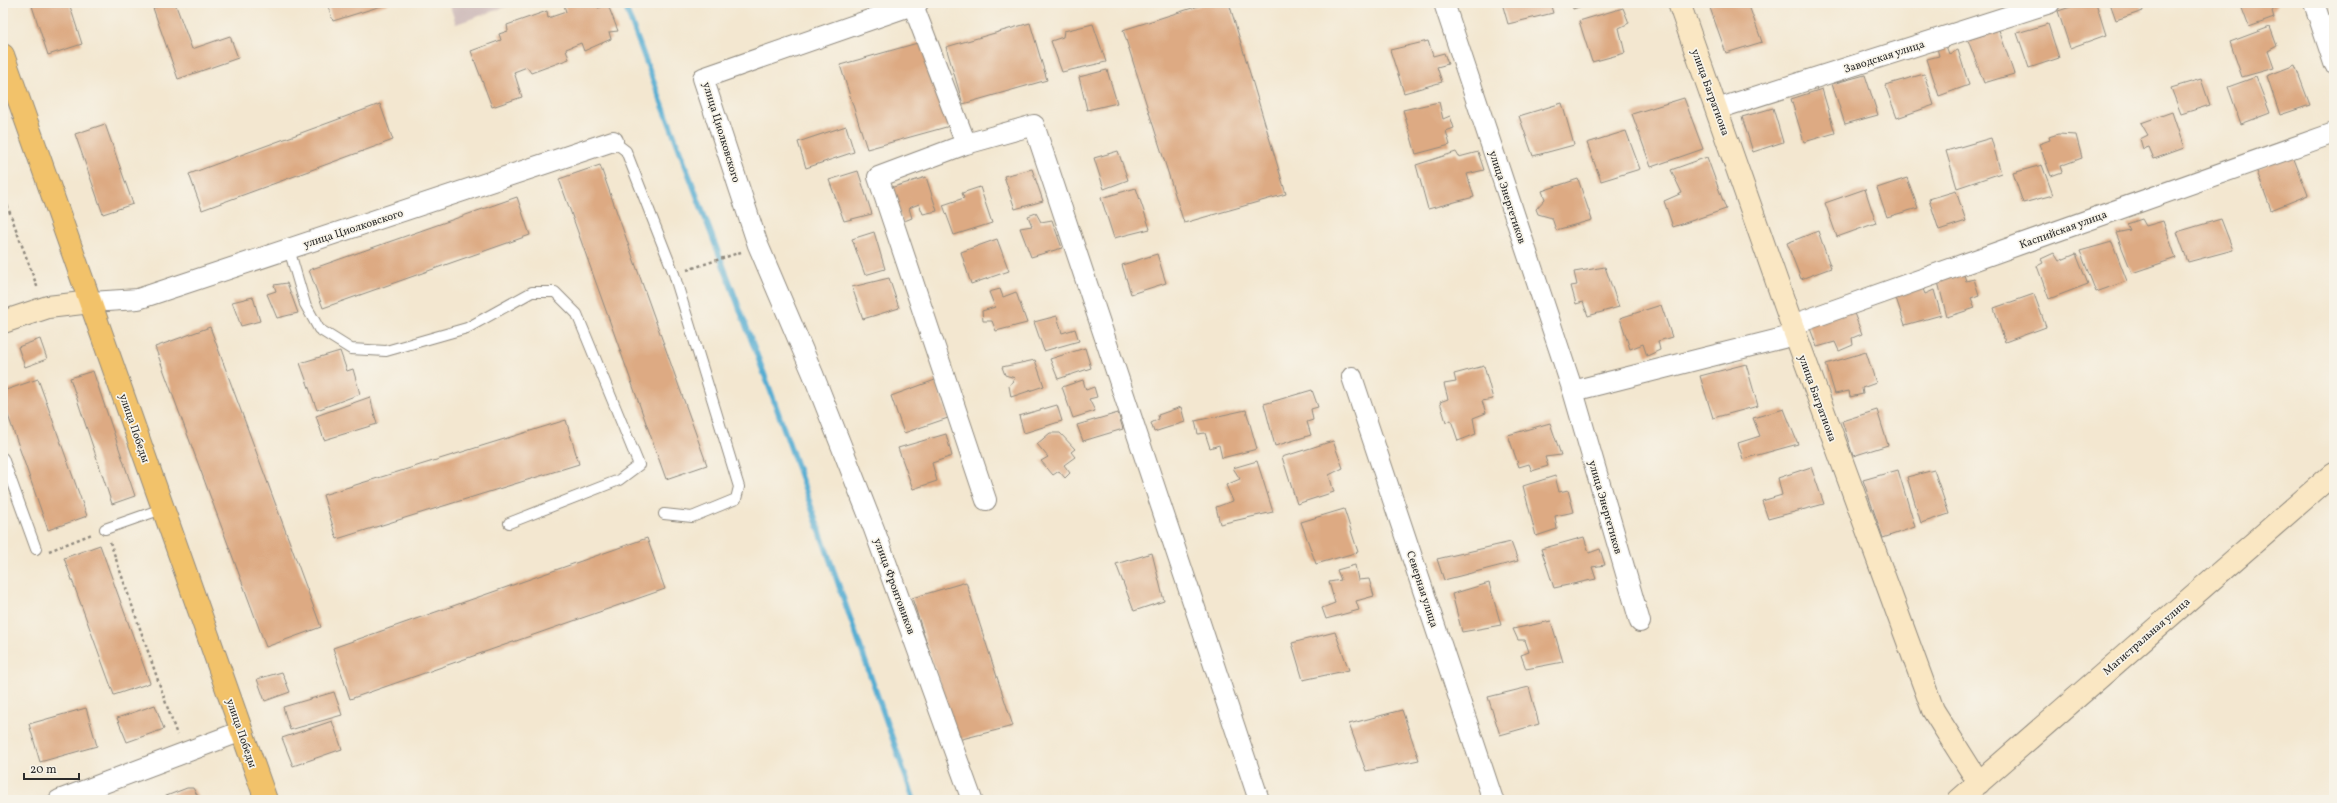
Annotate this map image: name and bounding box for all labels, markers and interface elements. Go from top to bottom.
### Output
street label: Заводская улица [1842,37,1927,78]
street label: улица Багратиона [1687,47,1732,139]
street label: улица Циолковского [698,80,743,185]
street label: улица Энергетиков [1484,149,1529,246]
street label: улица Циолковского [302,206,405,253]
street label: Каспийская улица [2018,207,2110,253]
street label: улица Багратиона [1794,353,1839,445]
street label: улица Победы [115,392,152,465]
street label: улица Энергетиков [1584,459,1625,556]
street label: улица Фронтовиков [869,536,918,637]
street label: Северная улица [1402,549,1441,630]
street label: Магистральная улица [2100,595,2194,679]
street label: улица Победы [222,697,259,770]
scale bar [24,755,79,781]
text: 20 m [30,762,57,778]

